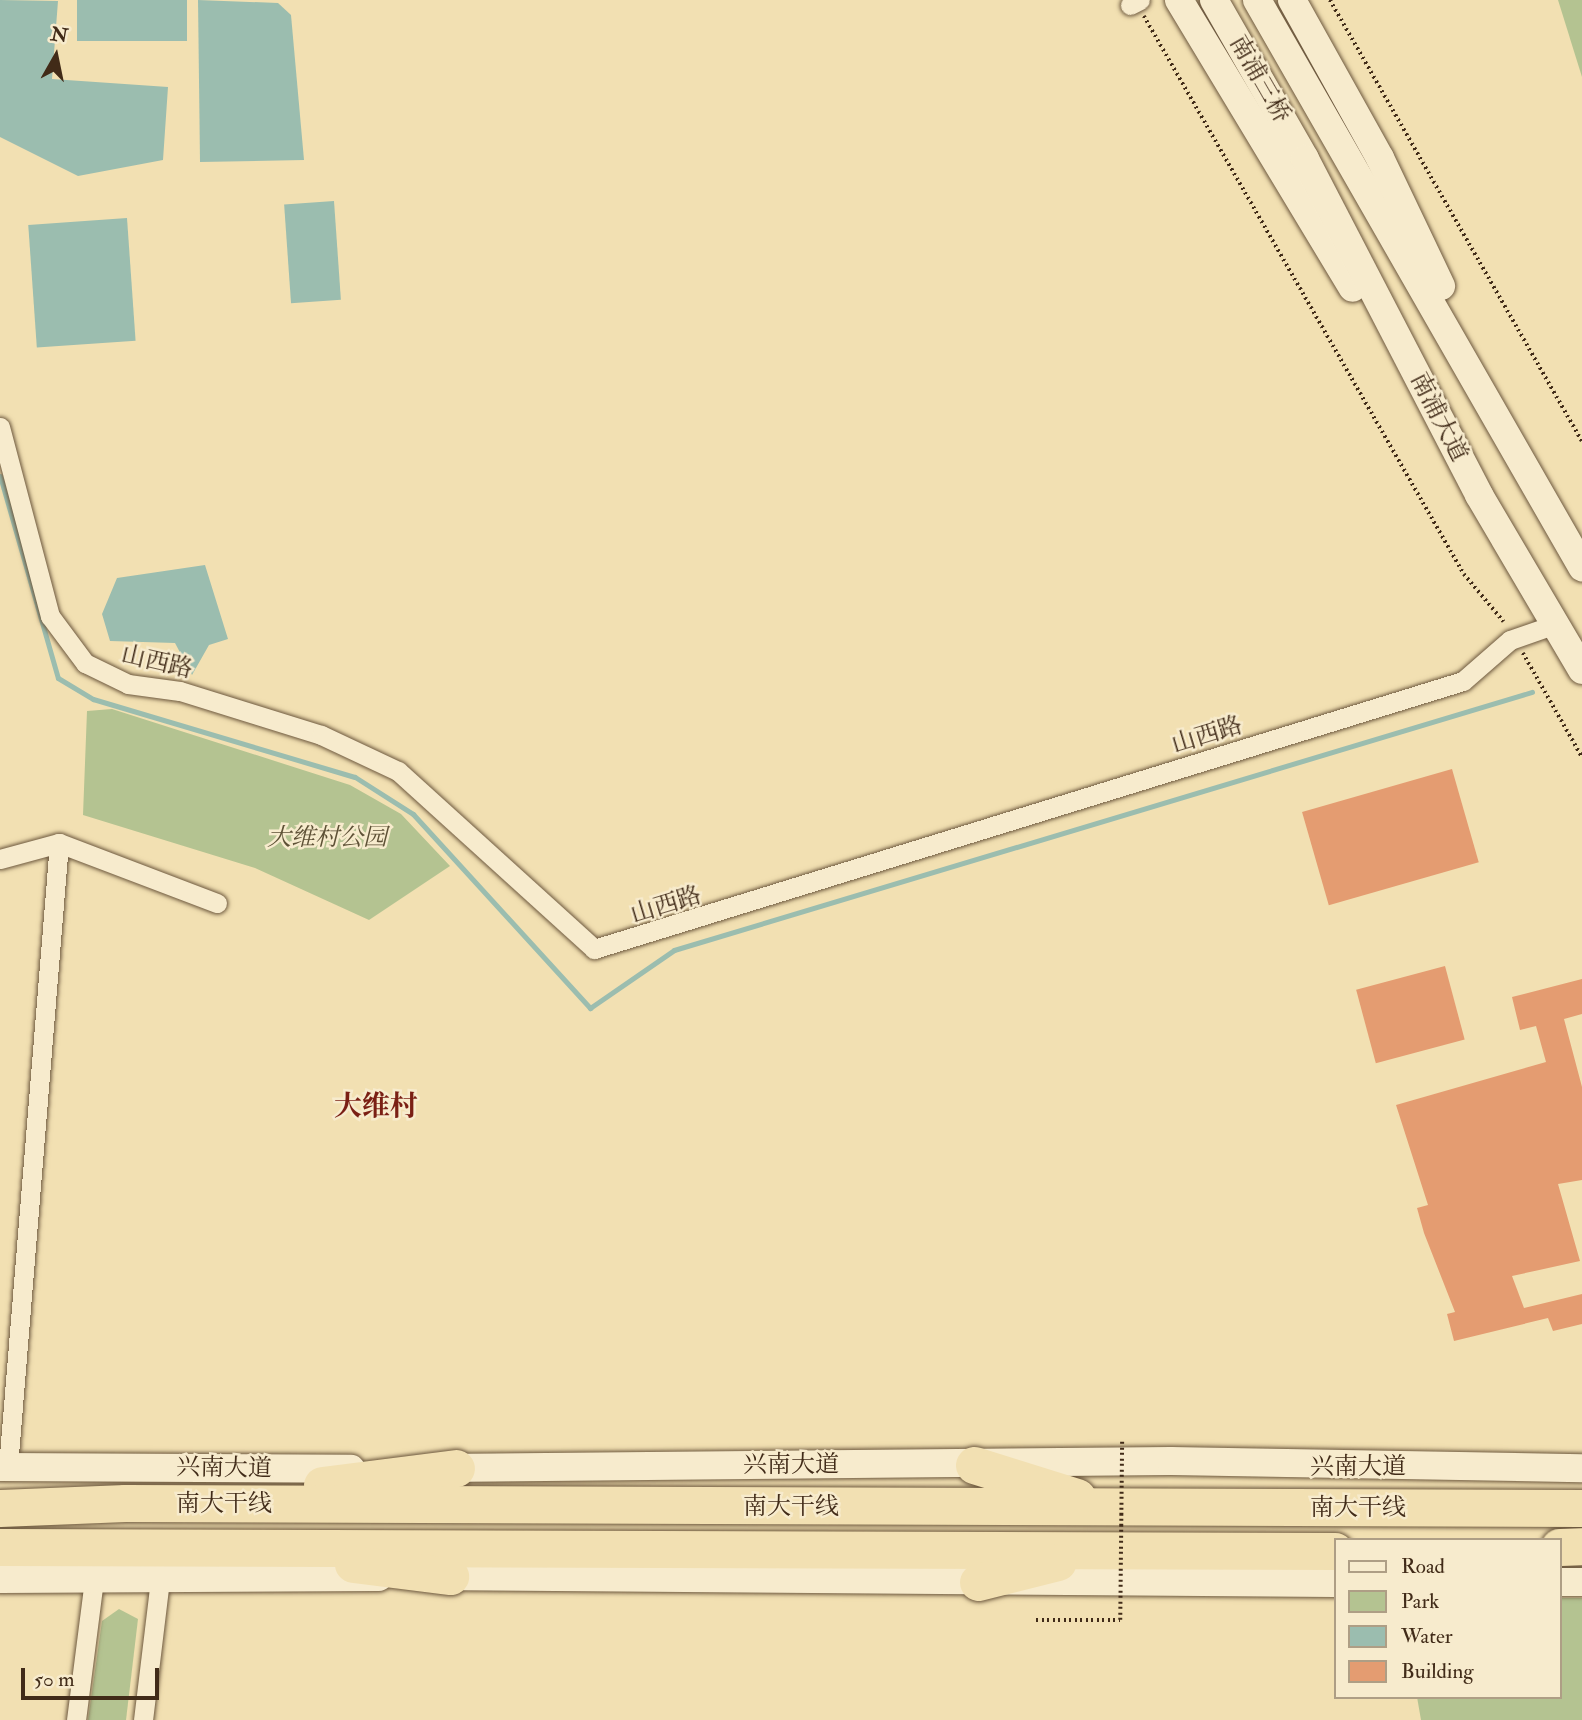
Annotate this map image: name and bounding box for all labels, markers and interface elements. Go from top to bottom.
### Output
north arrow [21,21,91,91]
text: N [49,22,70,48]
street label: 南浦三桥 [1224,30,1296,128]
street label: 南浦大道 [1404,368,1474,466]
street label: 山西路 [119,640,195,684]
street label: 山西路 [1168,711,1246,759]
park label: 大维村公园 [267,824,387,852]
street label: 山西路 [627,881,705,929]
district label: 大维村 [334,1090,418,1124]
street label: 兴南大道 [743,1451,839,1479]
street label: 兴南大道 [176,1453,272,1483]
street label: 兴南大道 [1310,1453,1406,1481]
street label: 南大干线 [176,1490,272,1518]
street label: 南大干线 [743,1493,839,1521]
street label: 南大干线 [1310,1494,1406,1522]
legend [1334,1538,1561,1699]
text: Road [1401,1553,1445,1580]
text: Park [1401,1588,1439,1615]
text: Water [1401,1623,1453,1650]
scale bar [24,1654,163,1698]
text: Building [1401,1658,1474,1685]
text: 50 m [34,1666,75,1693]

